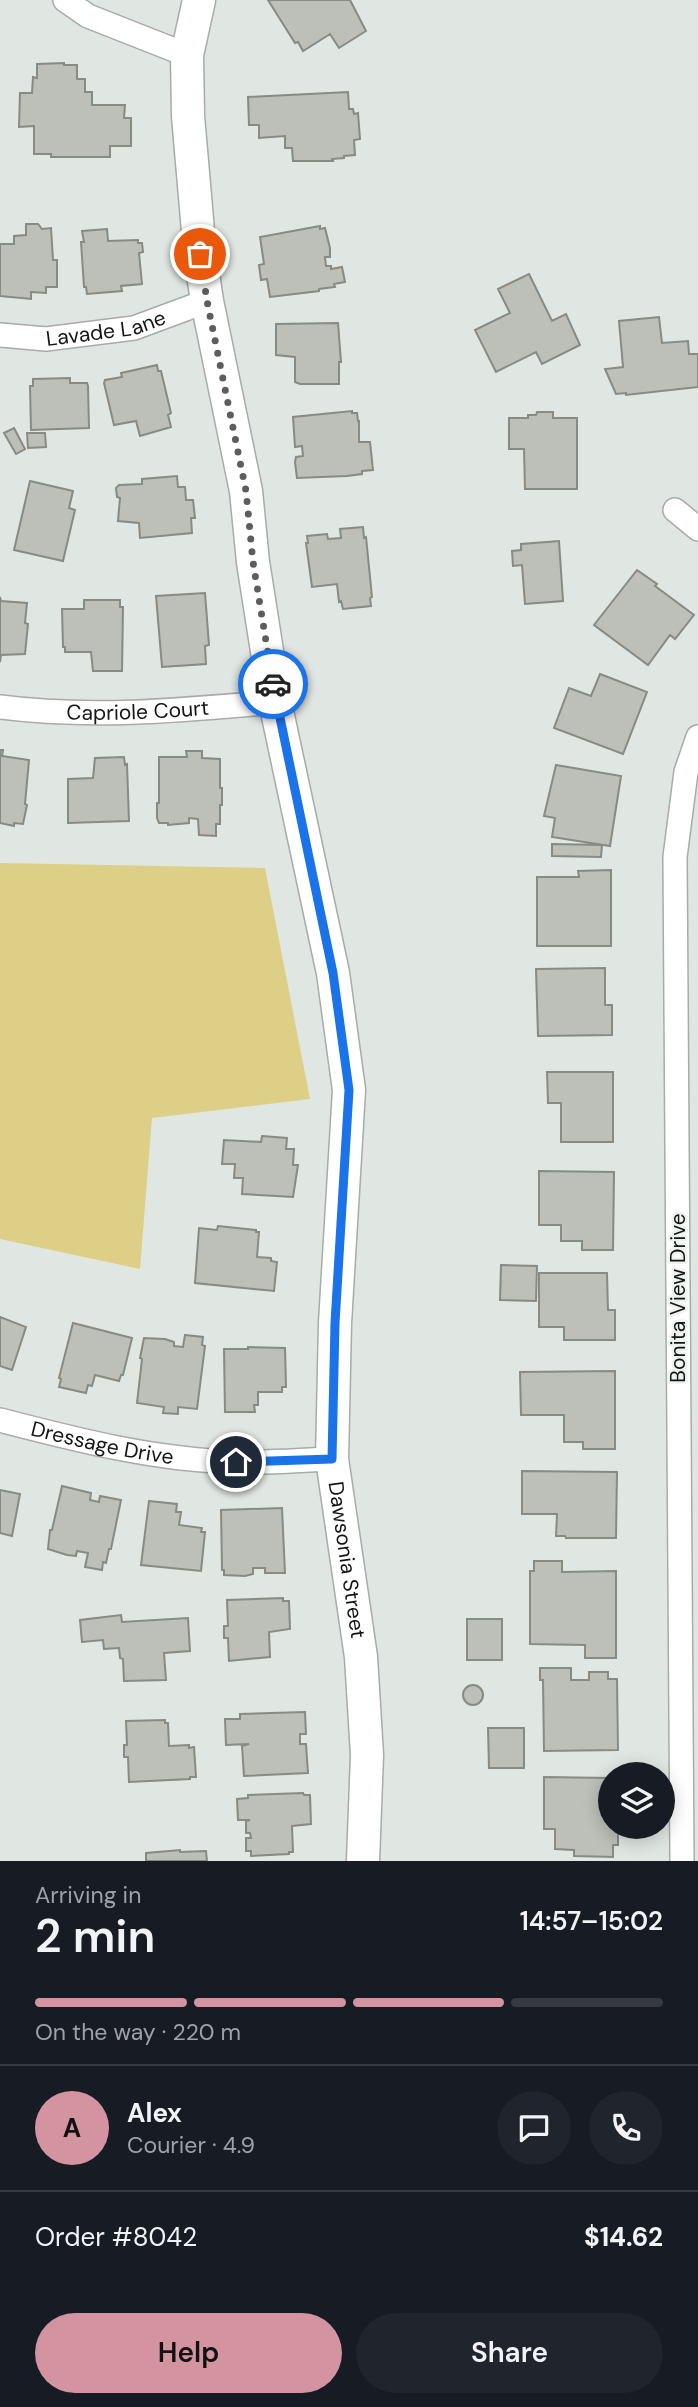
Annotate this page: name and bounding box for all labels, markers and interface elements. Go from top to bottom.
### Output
pin [170,224,230,284]
icon: bag [181,235,219,273]
street label: Lavade Lane [44,303,170,353]
courier [238,649,308,719]
icon: car [254,665,292,703]
street label: Capriole Court [66,694,210,727]
street label: Bonita View Drive [664,1213,692,1383]
street label: Dressage Drive [28,1415,175,1471]
pin [206,1432,266,1492]
icon: home [217,1443,255,1481]
street label: Dawsonia Street [321,1479,372,1640]
map controls [598,1762,675,1839]
button: layers [598,1762,675,1839]
text: Arriving in [35,1880,141,1910]
text: 14:57–15:02 [520,1904,663,1938]
text: 2 min [35,1906,155,1966]
text: On the way · 220 m [35,2017,241,2047]
button: chat [497,2091,571,2165]
button: phone [589,2091,663,2165]
text: Alex [127,2096,182,2130]
text: A [63,2111,81,2145]
text: Courier · 4.9 [127,2130,255,2160]
text: Order #8042 [35,2220,197,2254]
text: $14.62 [584,2220,663,2254]
button: Help [35,2313,342,2393]
button: Share [356,2313,663,2393]

